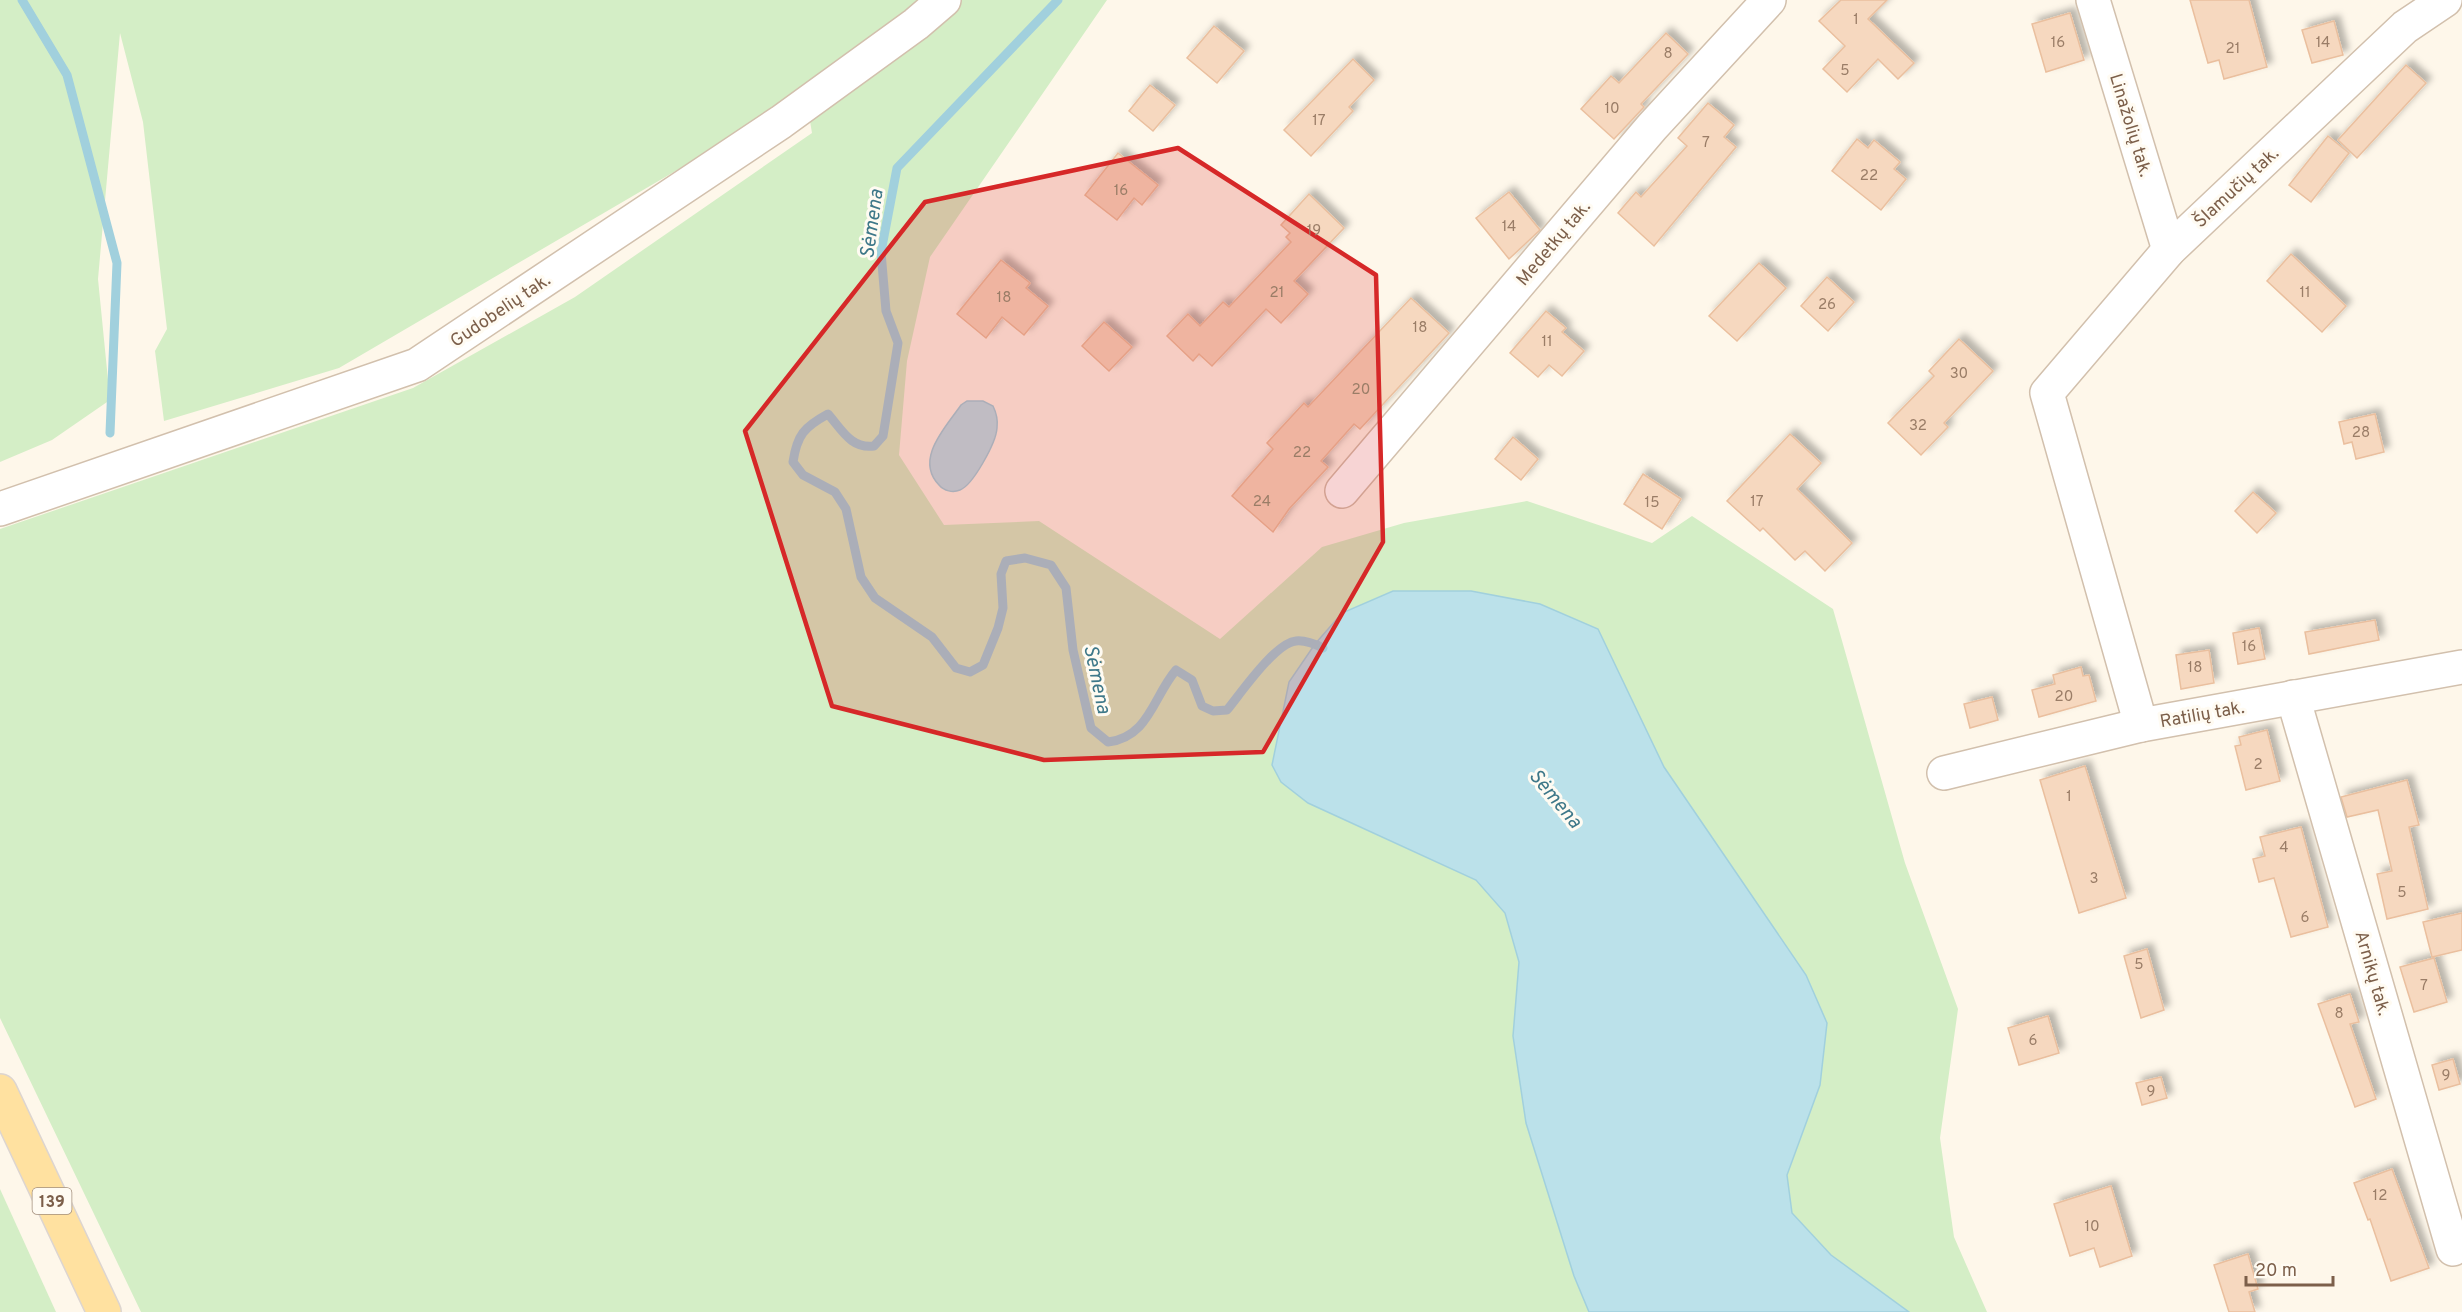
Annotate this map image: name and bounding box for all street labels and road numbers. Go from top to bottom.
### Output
street label: Linažolių tak. [2103,71,2156,180]
street label: Šlamučių tak. [2188,141,2285,234]
street label: Medetkų tak. [1512,197,1596,291]
street label: Gudobelių tak. [446,269,555,353]
street label: Ratilių tak. [2158,697,2246,734]
street label: Arnikų tak. [2348,928,2395,1019]
road number: 139 [32,1188,72,1214]

